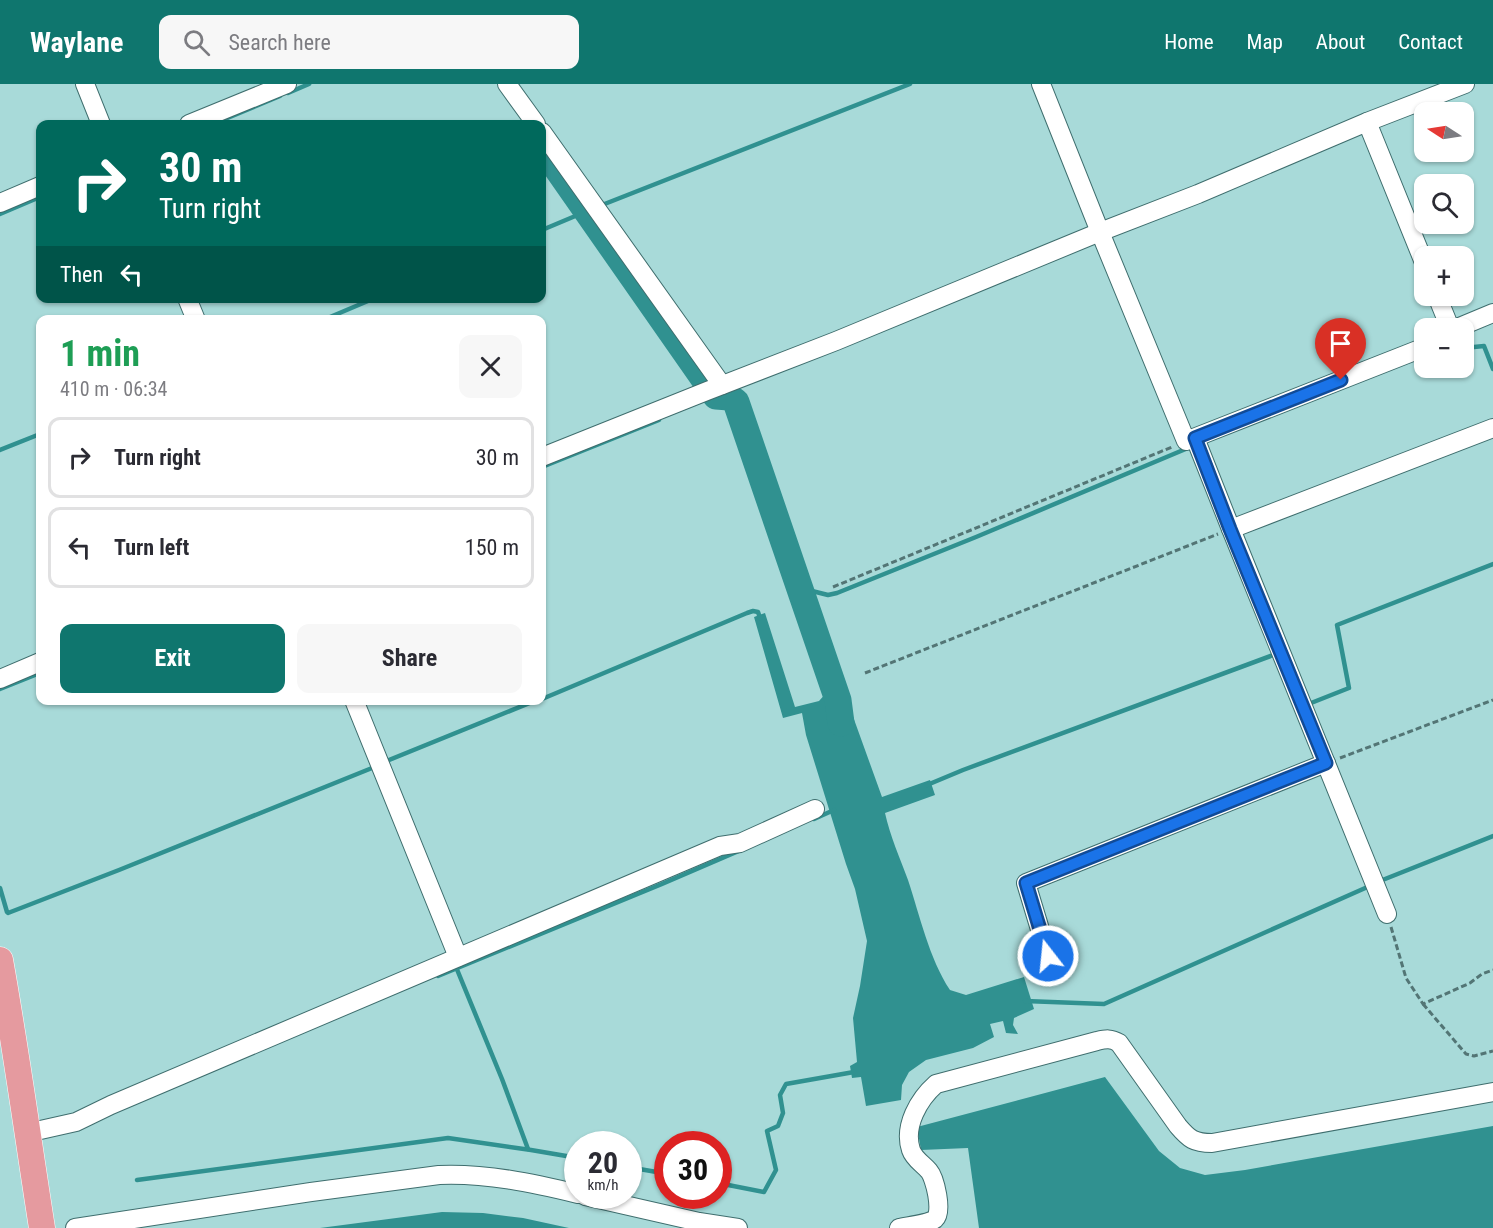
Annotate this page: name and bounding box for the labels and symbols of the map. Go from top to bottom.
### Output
north arrow [1414,102,1474,162]
pin [1315,318,1366,380]
position arrow [1016,924,1080,988]
speed limit sign: 30 [654,1131,732,1209]

